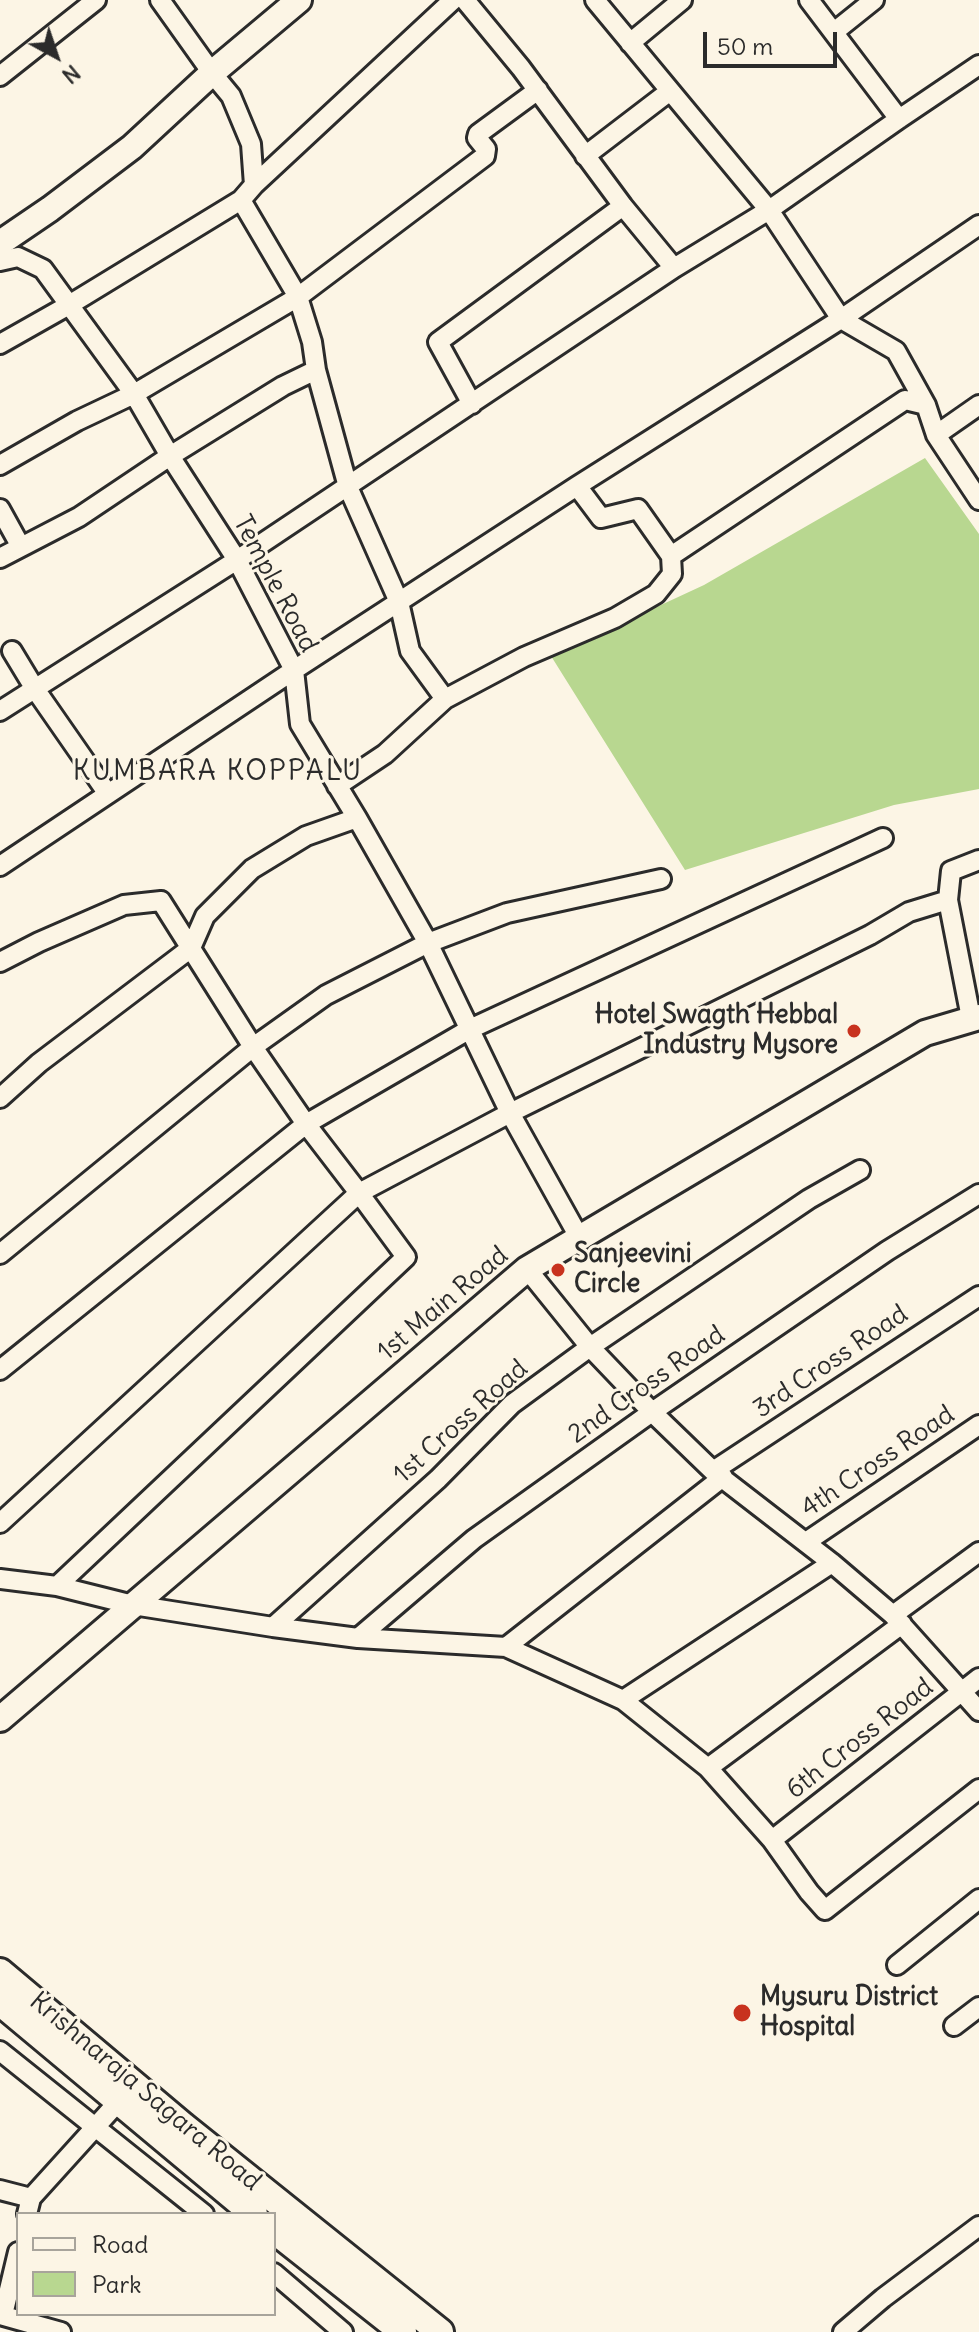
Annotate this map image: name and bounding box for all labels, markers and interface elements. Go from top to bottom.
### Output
north arrow [16,16,96,96]
scale bar [707,16,841,66]
text: 50 m [717,31,773,61]
text: N [57,59,86,90]
street label: Temple Road [226,510,324,658]
district label: KUMBARA KOPPALU [73,755,363,789]
place label: Hotel Swagth Hebbal Industry Mysore [595,1000,838,1062]
marker: Hotel Swagth Hebbal Industry Mysore [845,1022,863,1040]
place label: Sanjeevini Circle [574,1239,691,1300]
street label: 1st Main Road [371,1240,515,1368]
marker: Sanjeevini Circle [549,1261,567,1279]
street label: 3rd Cross Road [748,1299,914,1425]
street label: 2nd Cross Road [563,1320,731,1450]
street label: 1st Cross Road [387,1354,535,1490]
street label: 4th Cross Road [796,1399,960,1525]
street label: 6th Cross Road [780,1672,940,1806]
place label: Mysuru District Hospital [760,1982,938,2044]
street label: Krishnaraja Sagara Road [23,1986,267,2198]
marker: Mysuru District Hospital [731,2002,753,2024]
legend [16,2212,276,2316]
text: Road [92,2229,148,2259]
text: Park [92,2269,142,2299]

